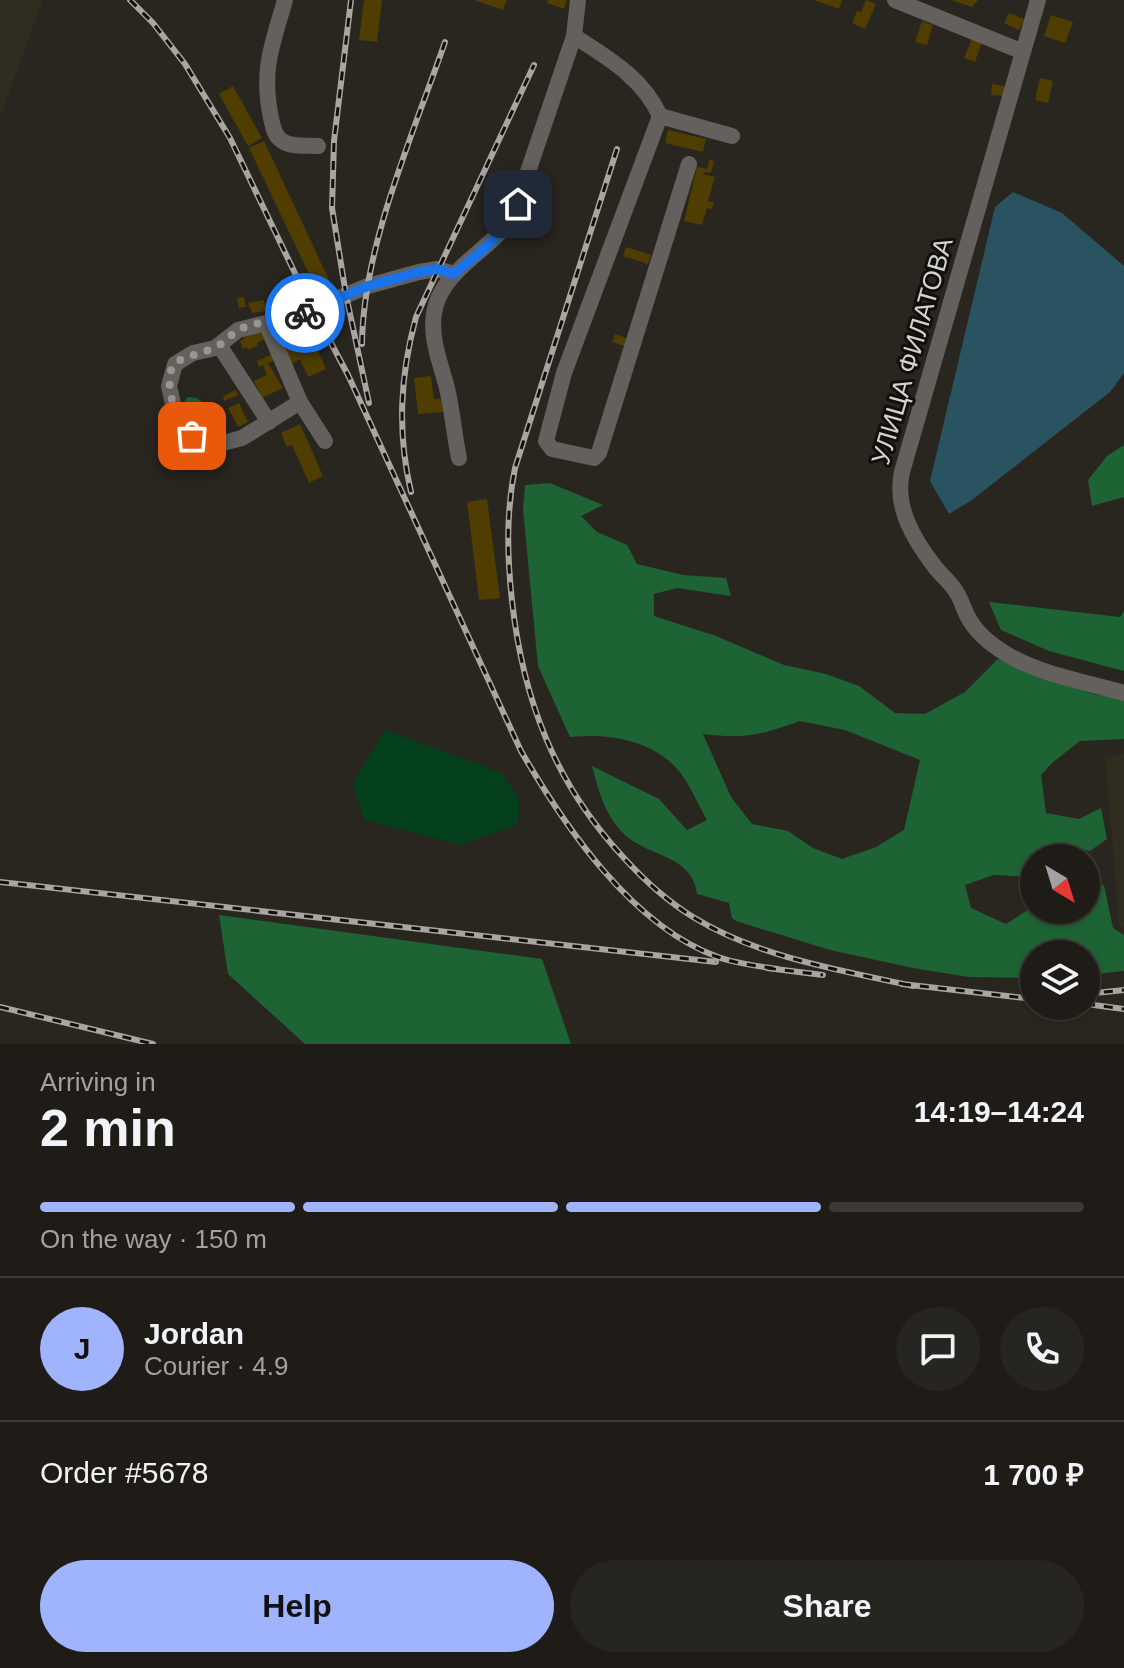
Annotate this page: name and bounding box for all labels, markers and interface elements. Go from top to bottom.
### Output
pin [484,170,552,238]
icon: home [496,182,540,226]
street label: УЛИЦА ФИЛАТОВА [865,233,959,468]
courier [265,273,345,353]
icon: bike [283,291,327,335]
pin [158,402,226,470]
icon: bag [170,414,214,458]
north arrow [1020,844,1100,924]
map controls [1020,844,1100,1020]
button: layers [1020,940,1100,1020]
text: Arriving in [40,1067,156,1097]
text: 14:19–14:24 [914,1095,1084,1128]
text: 2 min [40,1099,176,1157]
text: On the way · 150 m [40,1224,267,1254]
button: chat [896,1307,980,1391]
button: phone [1000,1307,1084,1391]
text: Jordan [144,1317,244,1350]
text: J [74,1332,90,1365]
text: Courier · 4.9 [144,1351,289,1381]
text: Order #5678 [40,1456,208,1489]
text: 1 700 ₽ [983,1458,1084,1491]
button: Help [40,1560,554,1652]
button: Share [570,1560,1084,1652]

